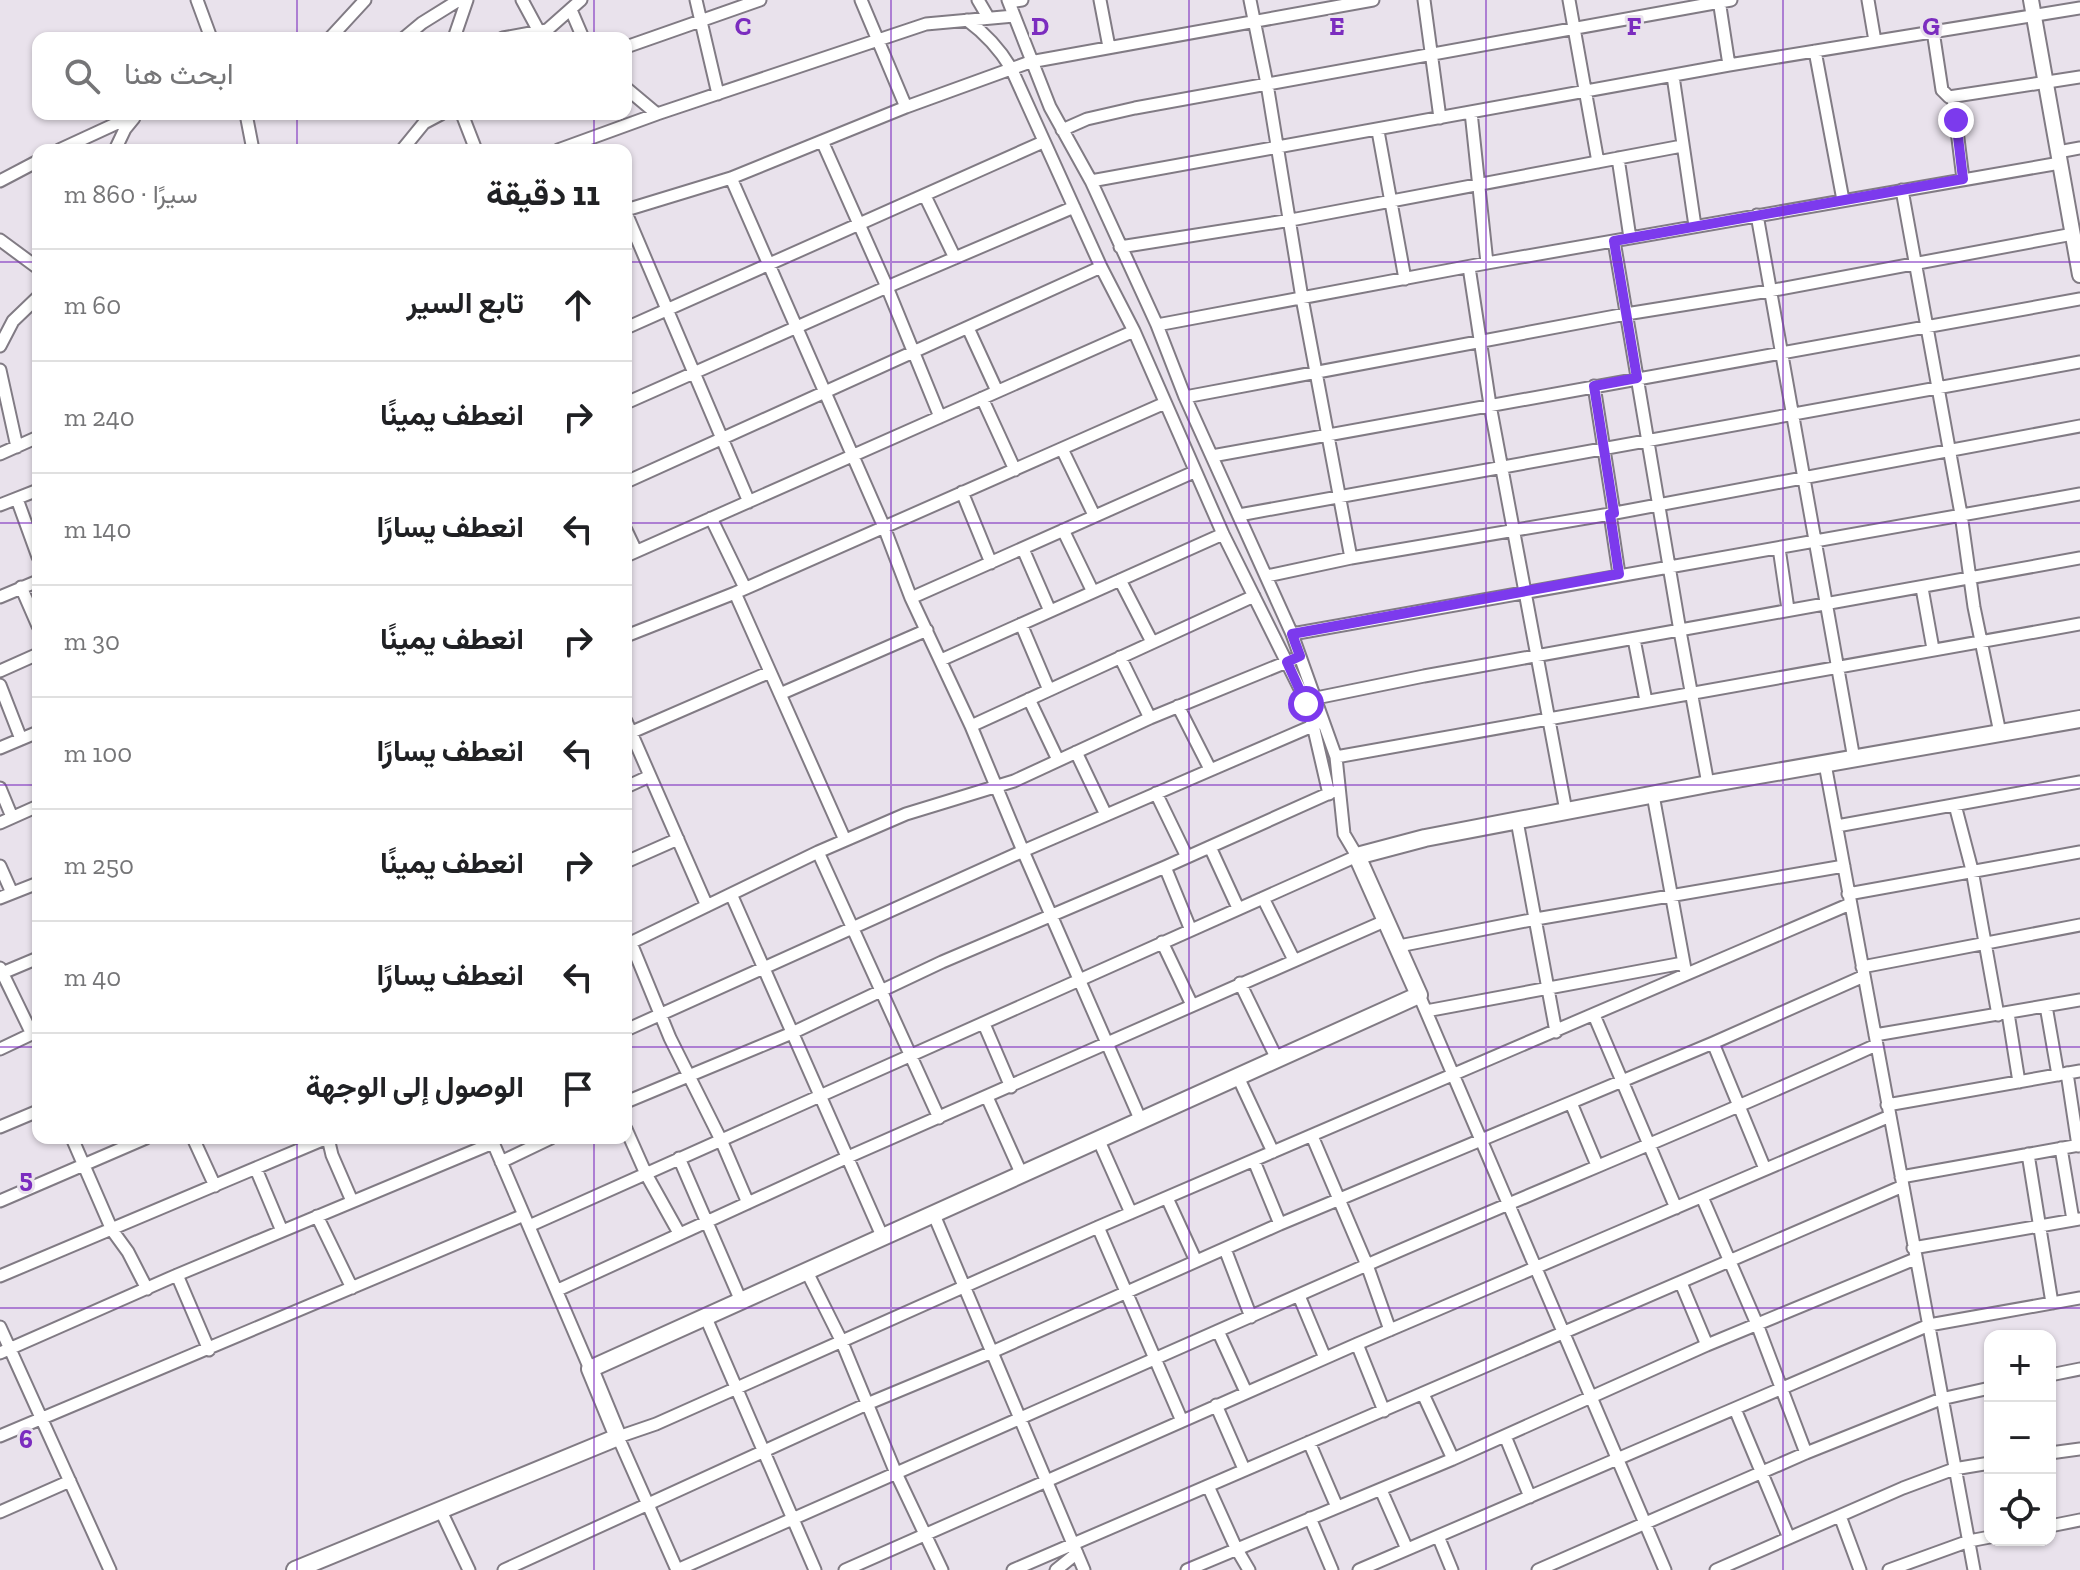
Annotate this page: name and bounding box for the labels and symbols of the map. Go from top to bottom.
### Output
text: C [735,10,751,42]
text: D [1031,10,1049,42]
text: E [1329,10,1345,42]
text: F [1627,10,1642,42]
text: G [1922,10,1940,42]
route end [1938,102,1974,138]
route start [1288,686,1324,722]
text: 5 [19,1162,33,1194]
text: 6 [19,1423,33,1455]

